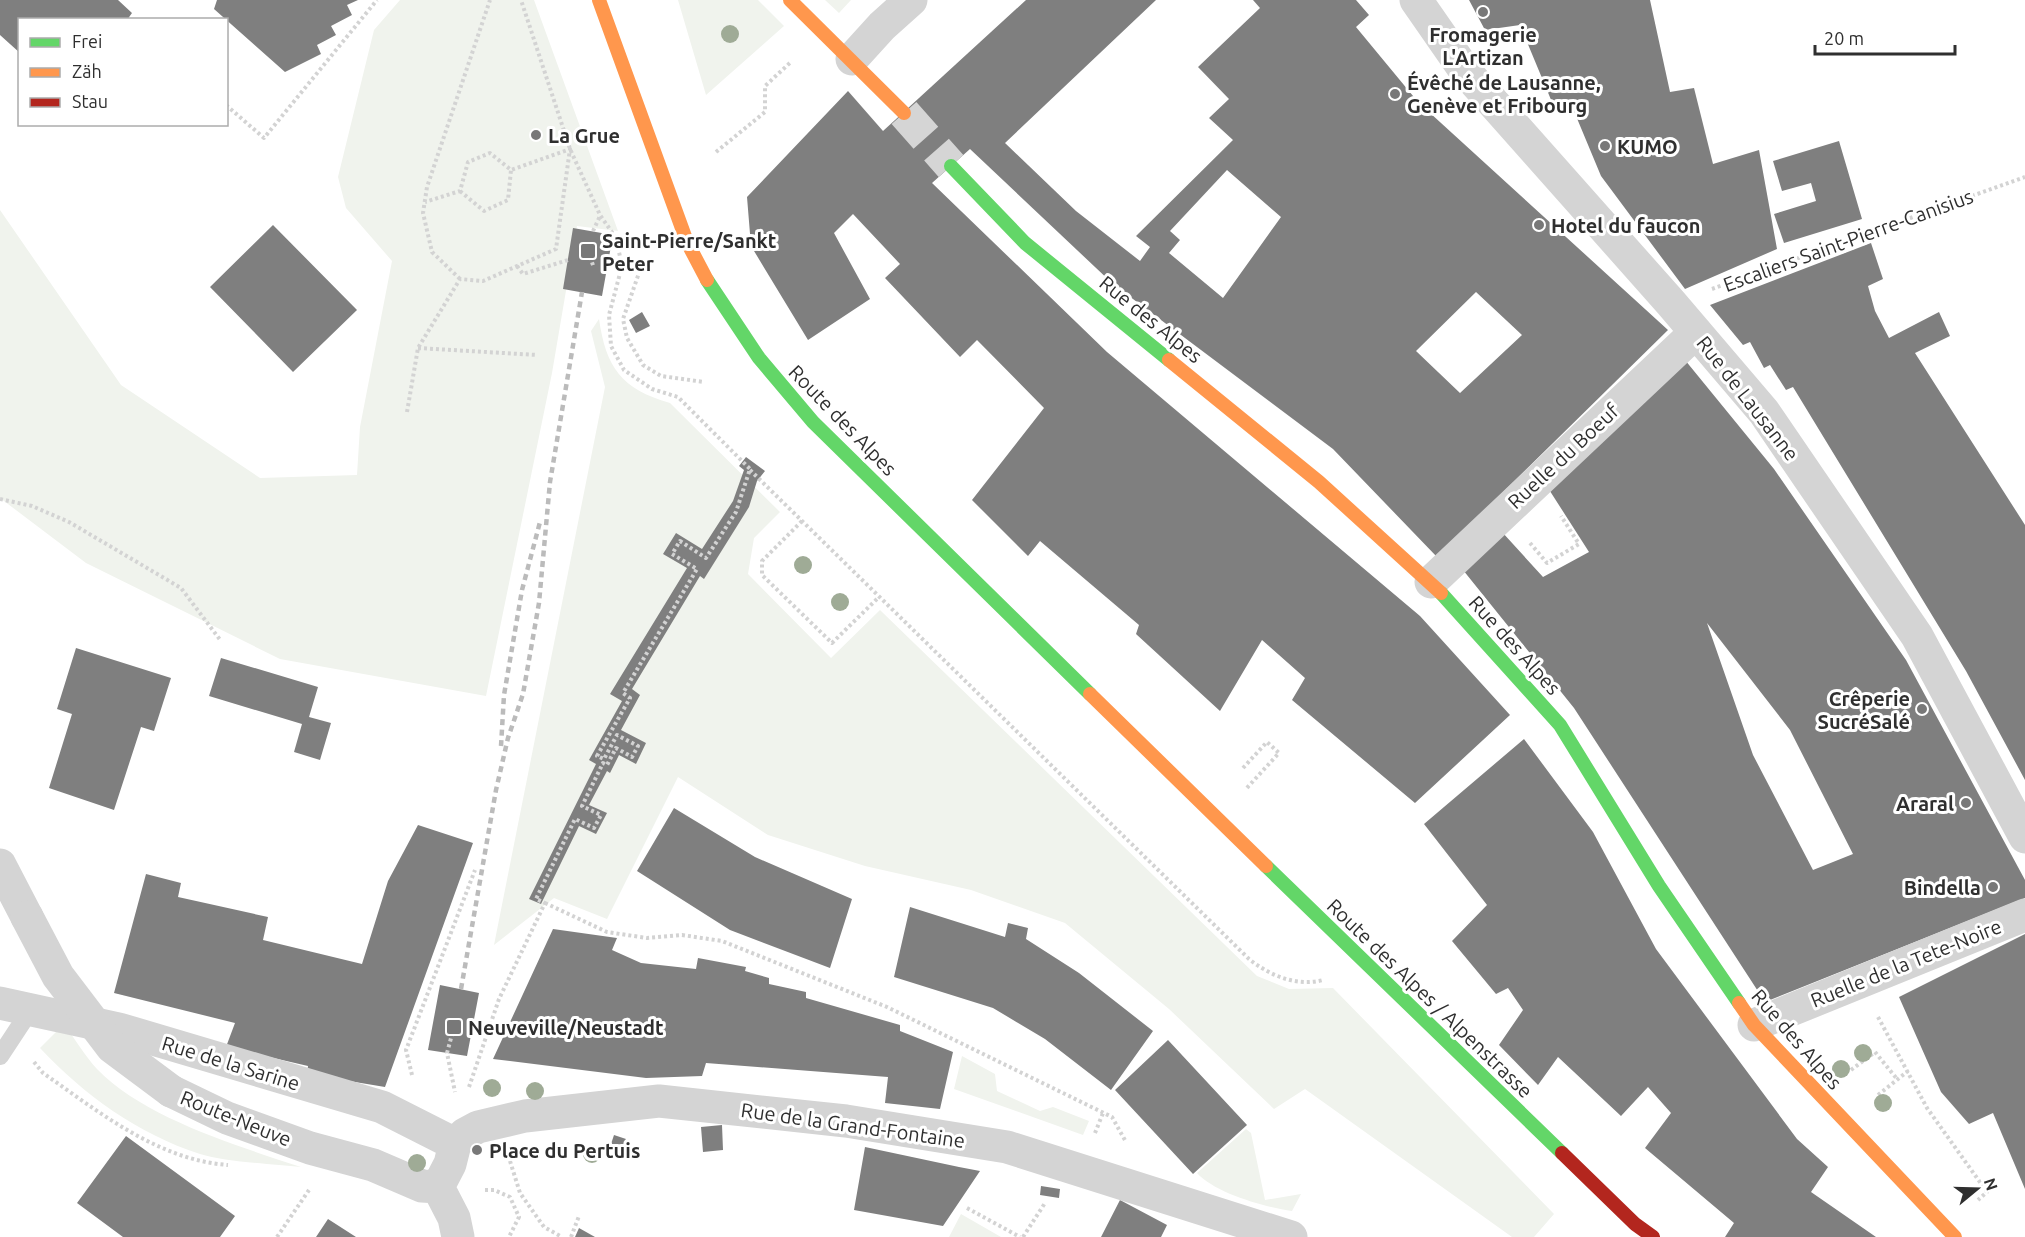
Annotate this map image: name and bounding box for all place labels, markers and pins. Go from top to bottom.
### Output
marker: Fromagerie L'Artizan [1476,5,1490,19]
place label: Fromagerie L'Artizan [1429,23,1537,69]
place label: Évêché de Lausanne, Genève et Fribourg [1407,70,1601,117]
marker: Évêché de Lausanne, Genève et Fribourg [1388,87,1402,101]
place label: La Grue [548,124,620,147]
marker: La Grue [529,128,543,142]
place label: KUMO [1617,135,1678,158]
marker: KUMO [1598,139,1612,153]
place label: Hotel du faucon [1551,214,1700,237]
marker: Hotel du faucon [1532,218,1546,232]
place label: Saint-Pierre/Sankt Peter [602,229,777,275]
marker: Saint-Pierre/Sankt Peter [579,242,597,260]
place label: Crêperie SucréSalé [1818,687,1910,733]
marker: Crêperie SucréSalé [1915,702,1929,716]
place label: Araral [1896,792,1954,815]
marker: Araral [1959,796,1973,810]
place label: Bindella [1904,876,1981,899]
marker: Bindella [1986,880,2000,894]
place label: Neuveville/Neustadt [468,1016,664,1039]
marker: Neuveville/Neustadt [445,1018,463,1036]
place label: Place du Pertuis [489,1139,640,1162]
marker: Place du Pertuis [470,1143,484,1157]

